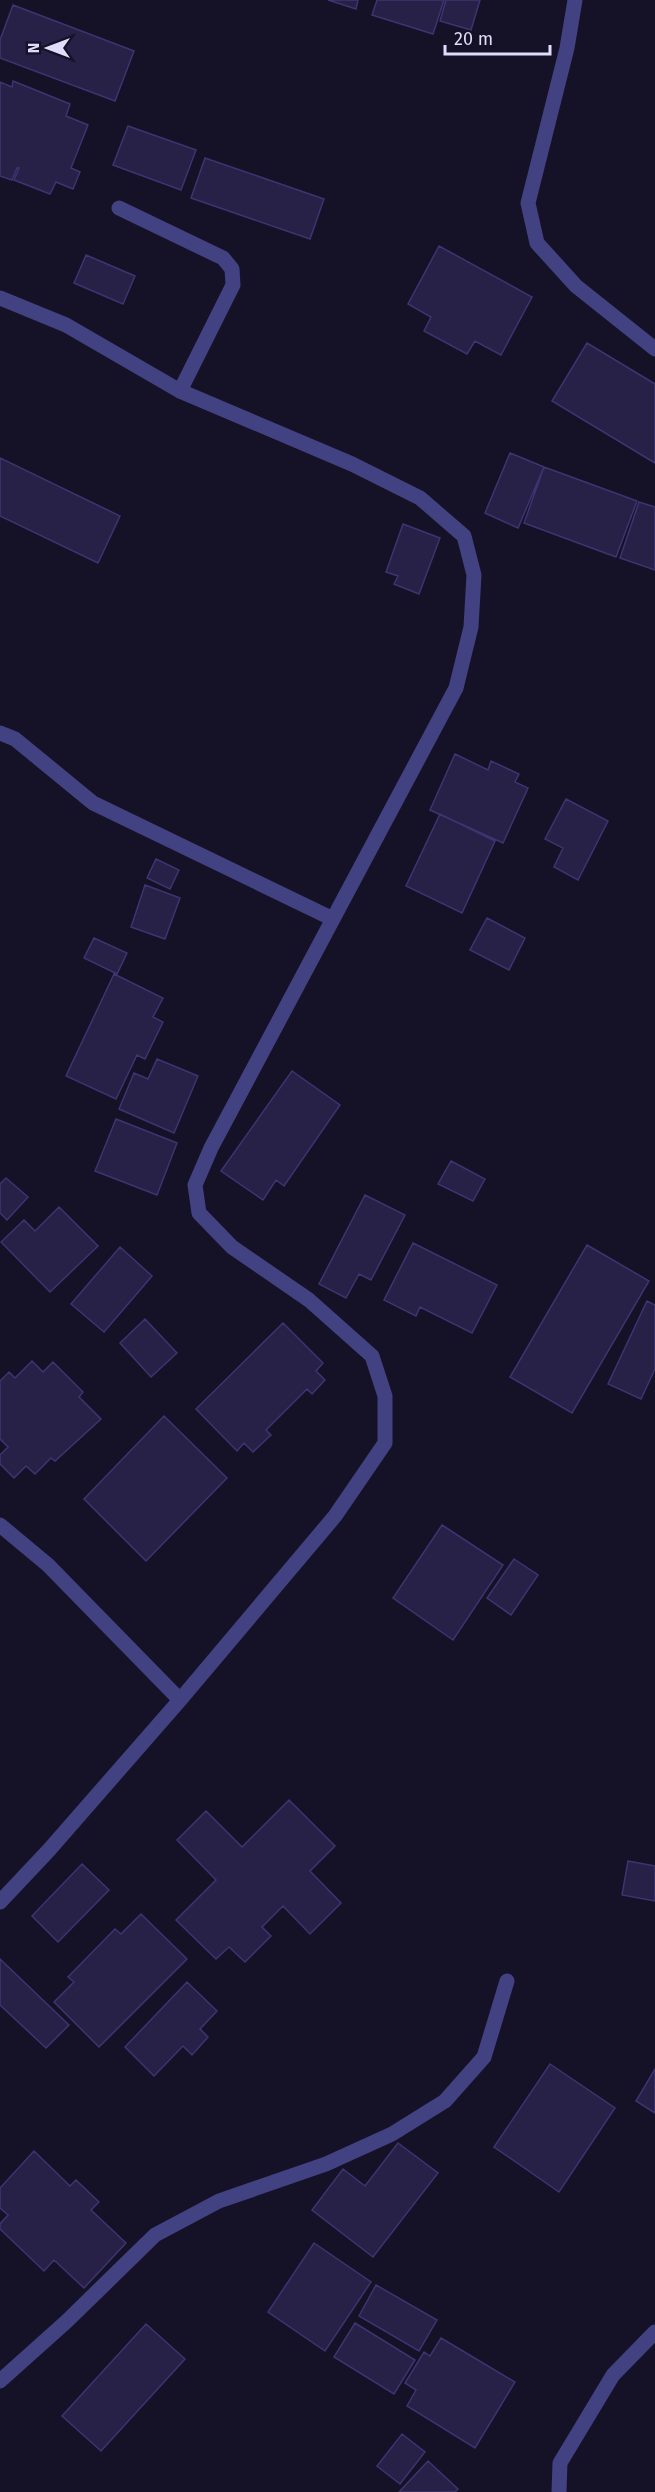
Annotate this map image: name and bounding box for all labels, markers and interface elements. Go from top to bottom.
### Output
north arrow [18,18,78,78]
scale bar [445,18,550,56]
text: 20 m [454,28,493,50]
text: N [24,43,43,53]

